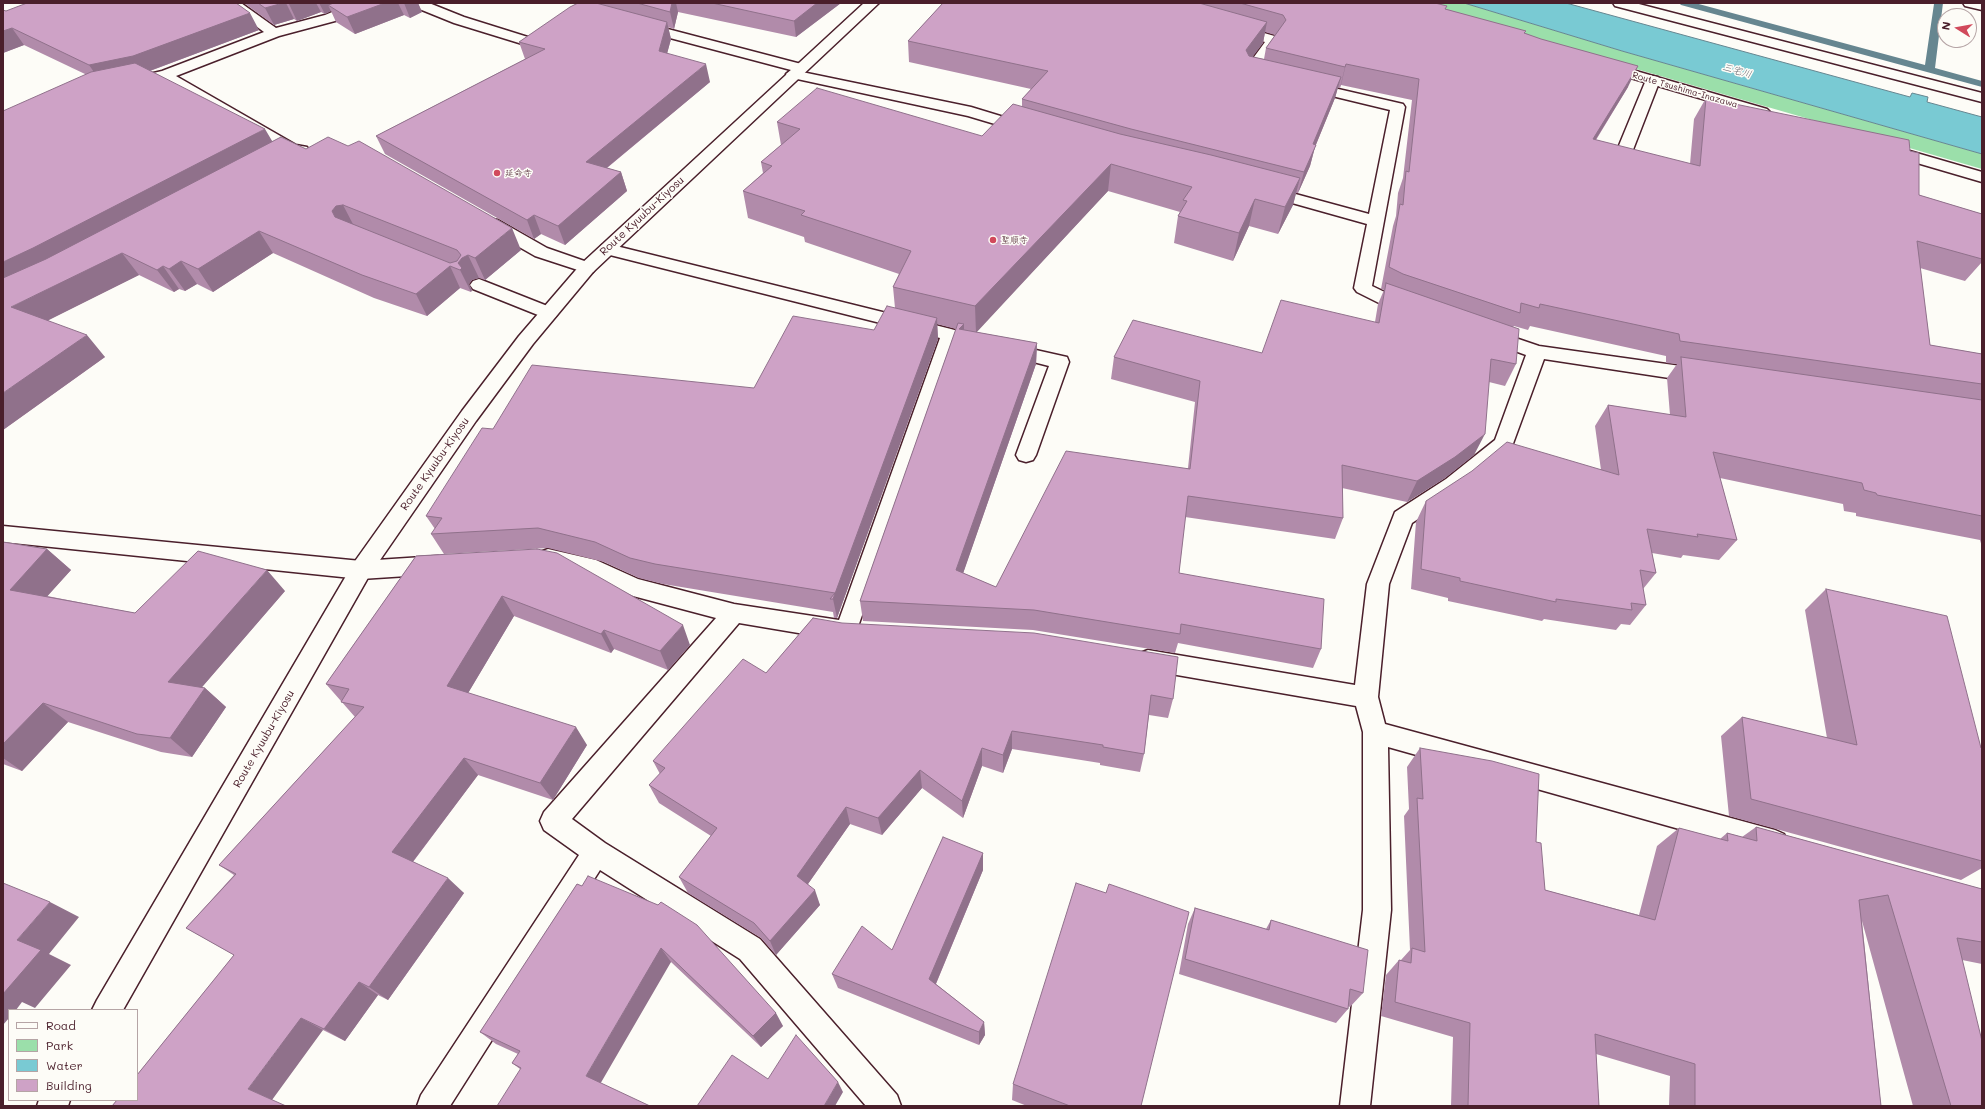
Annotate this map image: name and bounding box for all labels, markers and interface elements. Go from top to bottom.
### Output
north arrow [1937,8,1977,48]
text: N [1938,20,1954,31]
water label: 三宅川 [1721,61,1753,81]
street label: Route Tsushima-Inazawa [1631,70,1739,110]
marker: 延命寺 [492,168,502,178]
place label: 延命寺 [505,168,532,178]
street label: Route Kyuubu-Kiyosu [597,173,687,259]
marker: 聖順寺 [988,235,998,245]
place label: 聖順寺 [1001,235,1028,245]
street label: Route Kyuubu-Kiyosu [398,415,472,513]
street label: Route Kyuubu-Kiyosu [231,688,297,790]
legend [8,1009,138,1101]
text: Road [46,1017,76,1033]
text: Park [46,1037,73,1053]
text: Water [46,1057,83,1073]
text: Building [46,1077,92,1093]

